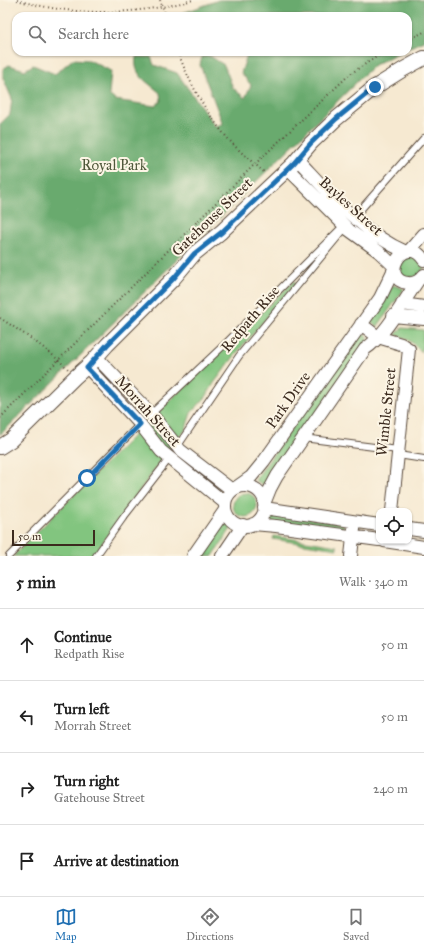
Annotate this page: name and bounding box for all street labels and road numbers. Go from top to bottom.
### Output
street label: Bayles Street [316,173,387,240]
street label: Gatehouse Street [168,174,256,260]
street label: Redpath Rise [217,282,283,356]
street label: Wimble Street [372,366,400,457]
street label: Park Drive [262,368,314,432]
street label: Morrah Street [111,372,185,451]

